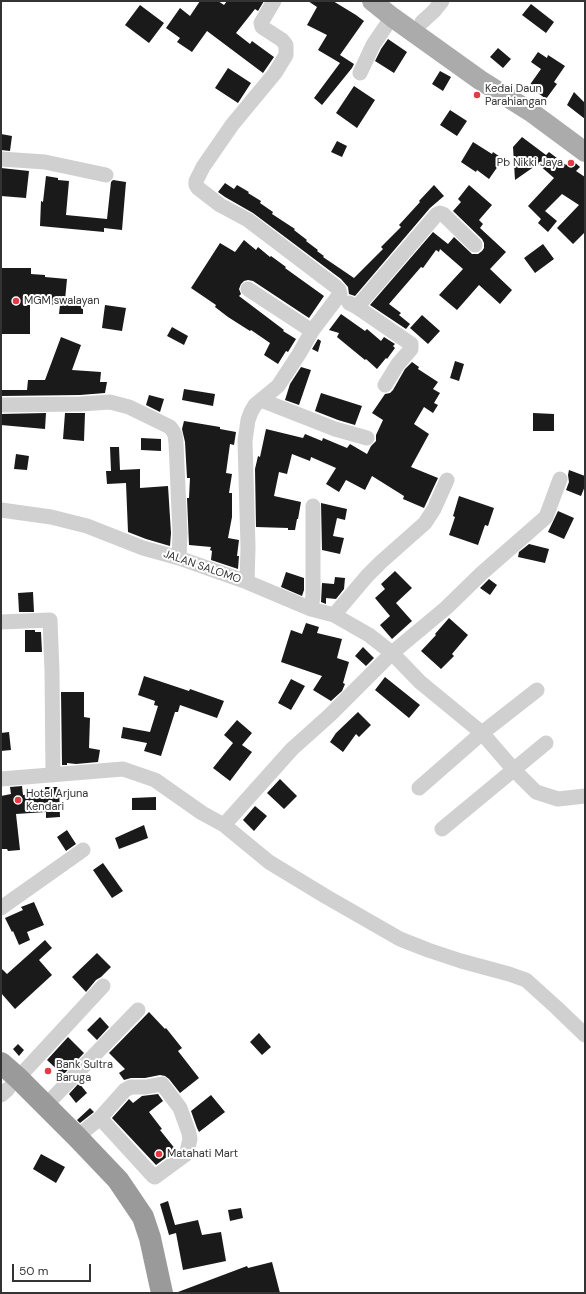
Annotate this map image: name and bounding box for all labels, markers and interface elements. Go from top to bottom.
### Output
place label: Kedai Daun Parahiangan [485,82,547,108]
marker: Kedai Daun Parahiangan [472,90,482,100]
place label: Pb Nikki Jaya [497,156,563,170]
marker: Pb Nikki Jaya [566,158,576,168]
place label: MGM swalayan [24,294,100,308]
marker: MGM swalayan [11,296,21,306]
street label: JALAN SALOMO [161,548,243,586]
place label: Hotel Arjuna Kendari [26,787,88,813]
marker: Hotel Arjuna Kendari [13,795,23,805]
place label: Bank Sultra Baruga [56,1058,113,1084]
marker: Bank Sultra Baruga [43,1066,53,1076]
place label: Matahati Mart [167,1147,238,1161]
marker: Matahati Mart [154,1149,164,1159]
scale bar [14,1256,93,1282]
text: 50 m [19,1263,48,1279]

